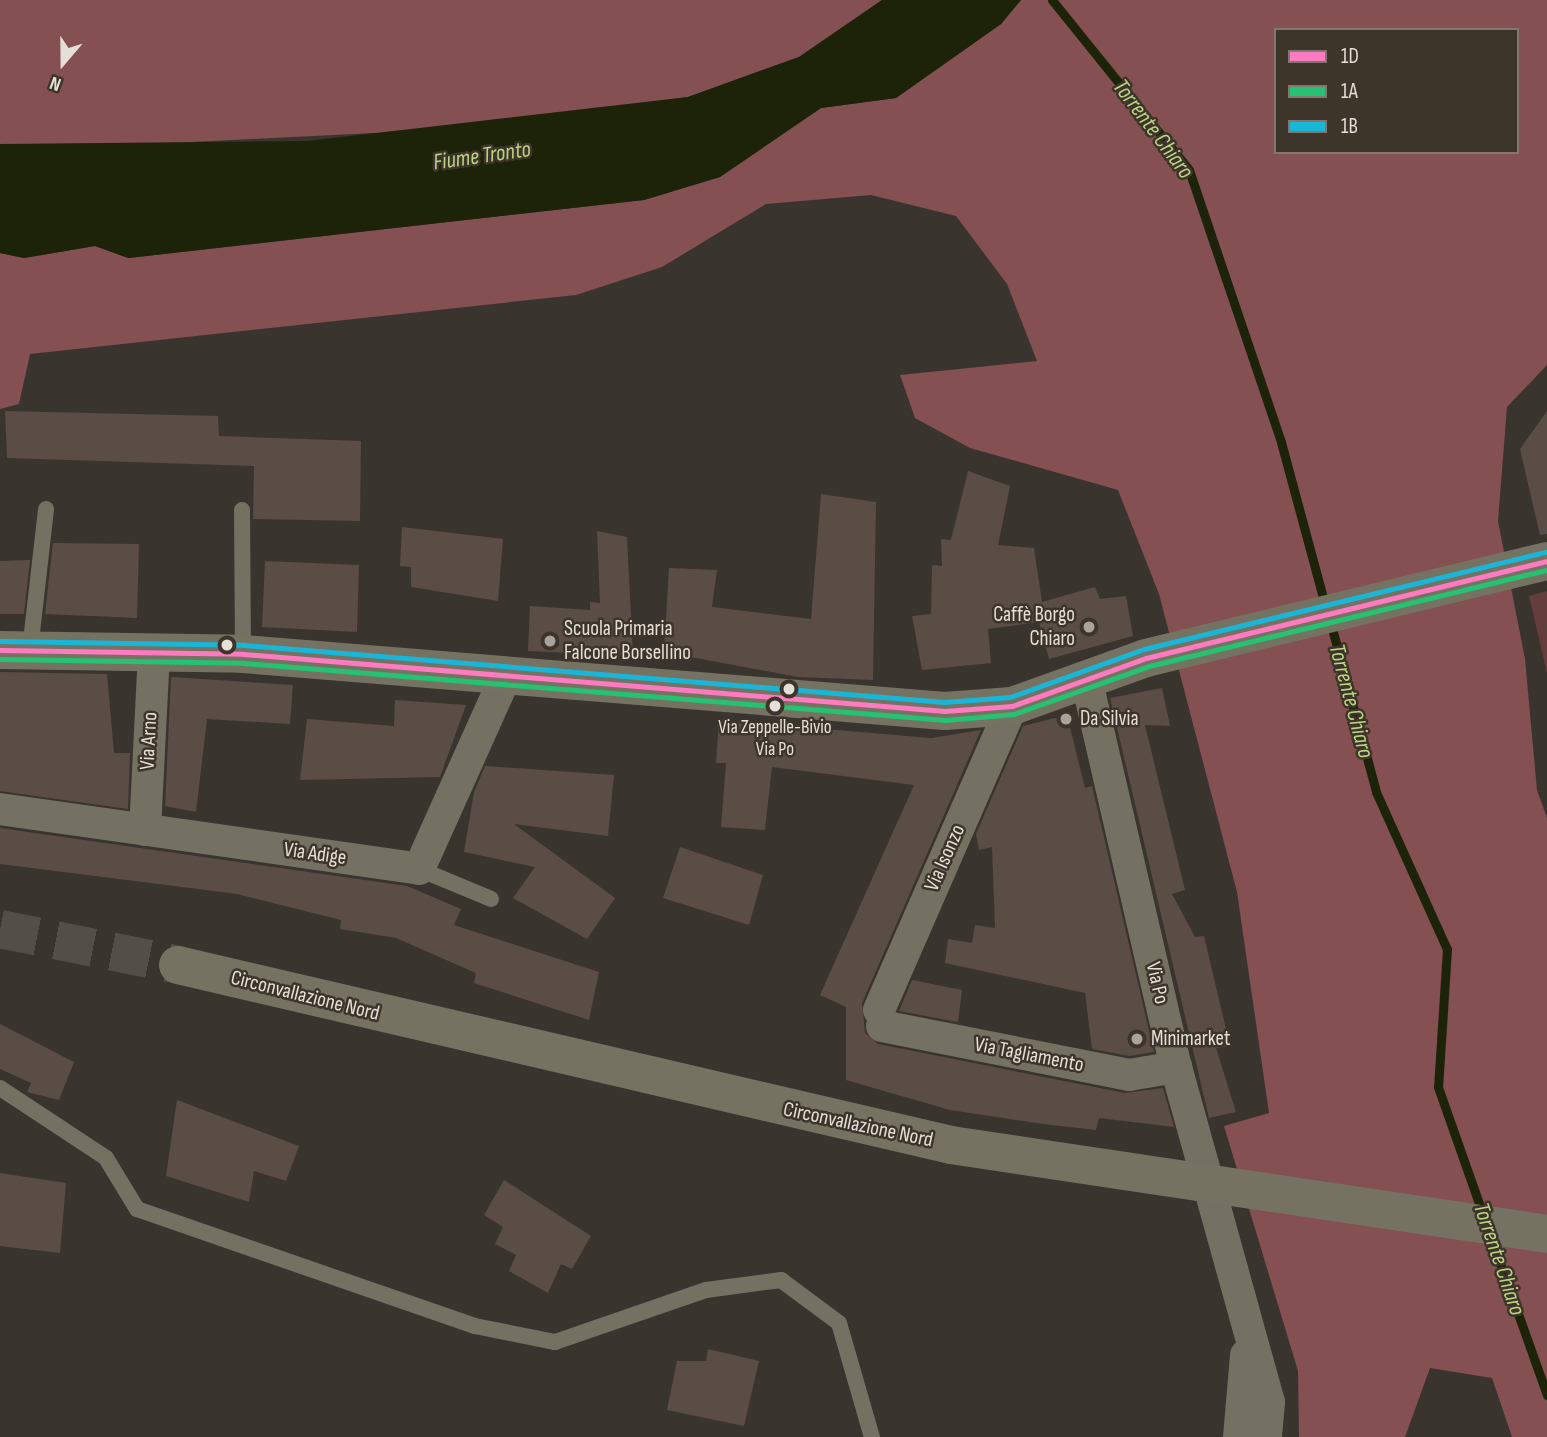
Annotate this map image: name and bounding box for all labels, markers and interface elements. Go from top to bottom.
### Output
north arrow [28,28,98,98]
legend [1274,28,1519,154]
text: 1D [1341,44,1359,69]
text: N [47,71,64,96]
water label: Torrente Chiaro [1107,74,1199,184]
text: 1A [1341,79,1358,104]
text: 1B [1341,114,1358,139]
water label: Fiume Tronto [431,135,533,177]
place label: Caffè Borgo Chiaro [993,602,1075,652]
place label: Scuola Primaria Falcone Borsellino [564,616,691,666]
marker: Caffè Borgo Chiaro [1081,619,1097,635]
marker: Scuola Primaria Falcone Borsellino [542,633,558,649]
unlabelled marker [220,638,234,652]
water label: Torrente Chiaro [1323,641,1379,761]
unlabelled marker [782,682,796,696]
marker: Via Zeppelle-Bivio Via Po [768,699,782,713]
place label: Da Silvia [1080,706,1139,732]
street label: Via Arno [135,711,163,771]
marker: Da Silvia [1058,711,1074,727]
place label: Via Zeppelle-Bivio Via Po [718,717,832,761]
street label: Via Isonzo [919,821,971,895]
street label: Via Adige [282,837,348,871]
street label: Via Po [1140,960,1174,1006]
street label: Circonvallazione Nord [228,965,382,1027]
place label: Minimarket [1151,1026,1230,1052]
marker: Minimarket [1129,1031,1145,1047]
street label: Via Tagliamento [972,1032,1086,1078]
street label: Circonvallazione Nord [781,1097,935,1153]
water label: Torrente Chiaro [1467,1199,1531,1319]

